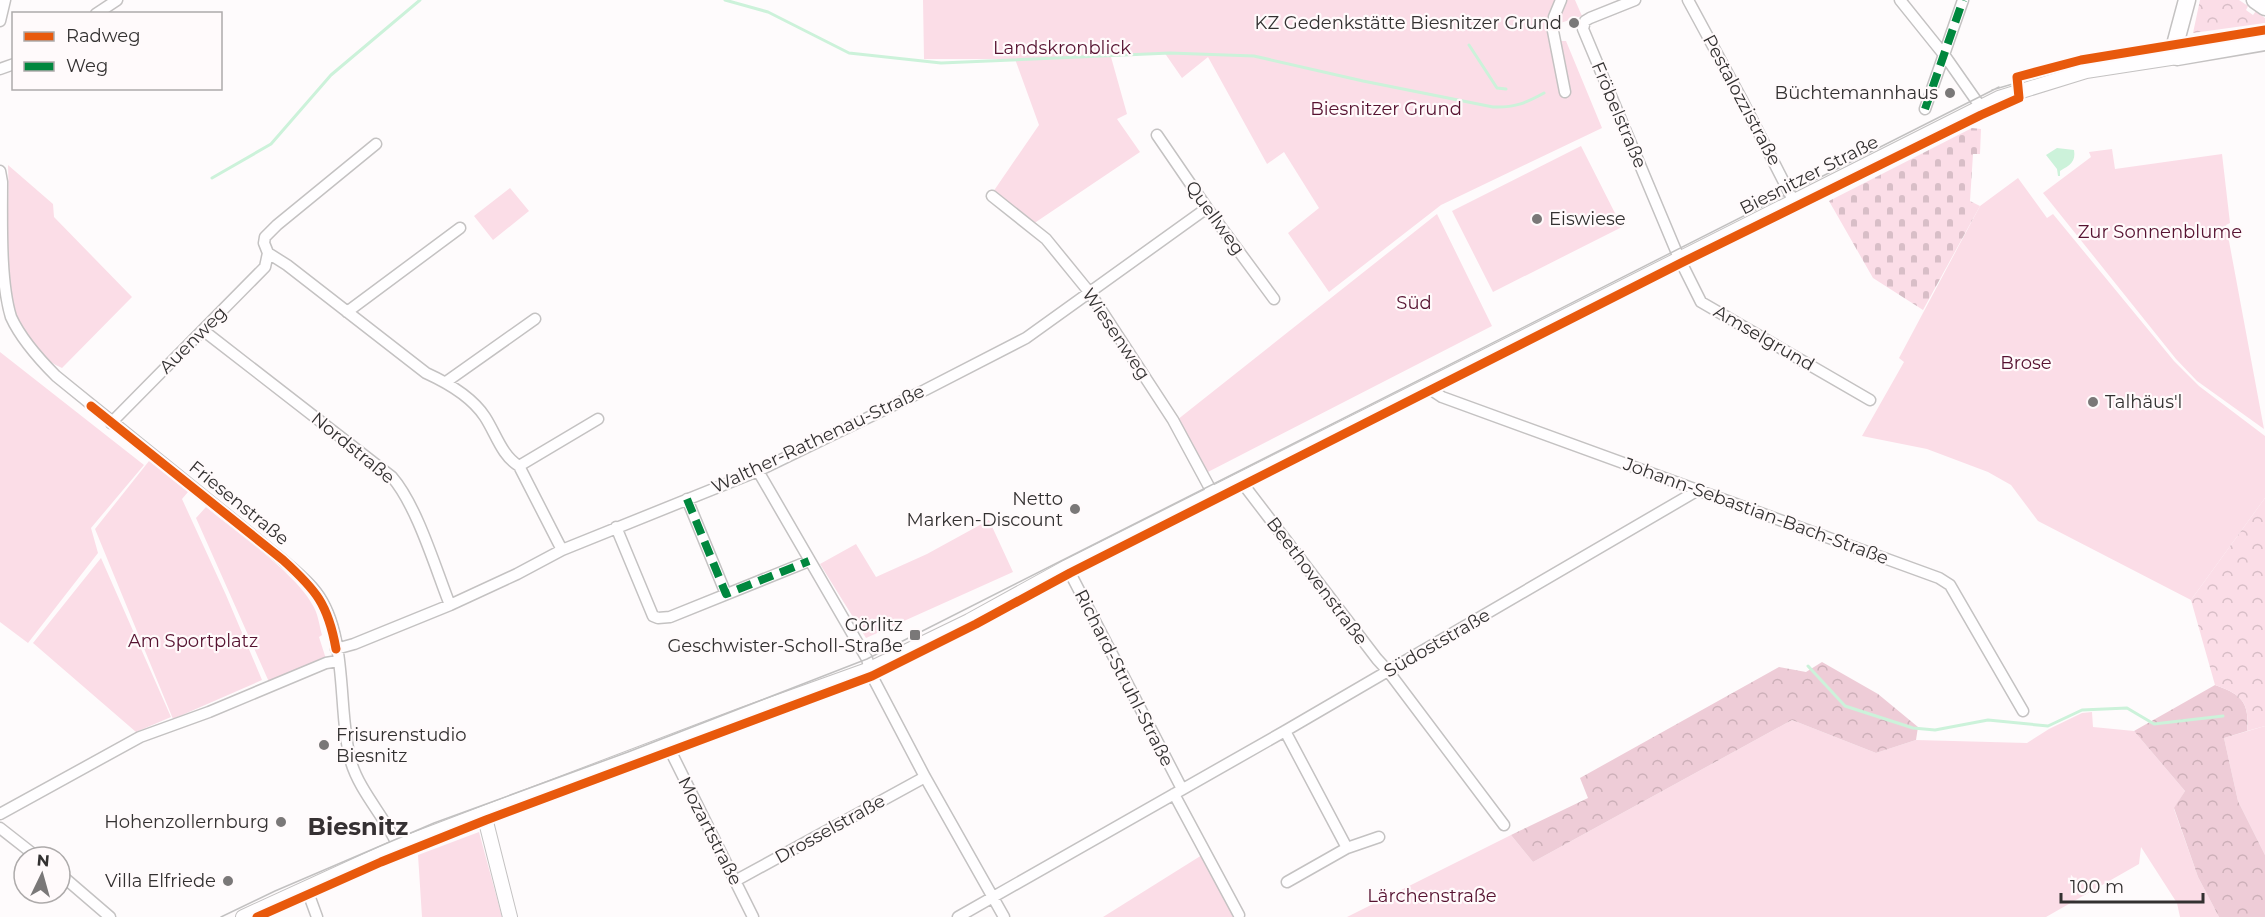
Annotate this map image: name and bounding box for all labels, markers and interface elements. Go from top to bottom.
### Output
legend [12,12,222,90]
place label: KZ Gedenkstätte Biesnitzer Grund [1255,12,1562,34]
marker: KZ Gedenkstätte Biesnitzer Grund [1567,16,1581,30]
text: Radweg [66,25,141,47]
street label: Pestalozzistraße [1698,31,1786,169]
park label: Landskronblick [993,37,1131,59]
text: Weg [66,55,108,77]
street label: Fröbelstraße [1587,58,1651,172]
place label: Büchtemannhaus [1775,82,1938,104]
marker: Büchtemannhaus [1943,86,1957,100]
park label: Biesnitzer Grund [1310,98,1462,120]
street label: Biesnitzer Straße [1736,131,1882,219]
street label: Quellweg [1181,177,1249,259]
place label: Eiswiese [1549,208,1626,230]
marker: Eiswiese [1530,212,1544,226]
park label: Zur Sonnenblume [2078,221,2242,243]
street label: Wiesenweg [1077,284,1155,384]
park label: Süd [1396,292,1432,314]
street label: Amselgrund [1710,300,1818,376]
street label: Auenweg [155,302,231,378]
park label: Brose [2000,352,2052,374]
street label: Walther-Rathenau-Straße [708,380,928,498]
place label: Talhäus'l [2105,391,2182,413]
marker: Talhäus'l [2086,395,2100,409]
street label: Nordstraße [307,408,399,488]
street label: Johann-Sebastian-Bach-Straße [1619,452,1892,569]
street label: Friesenstraße [185,456,293,550]
place label: Netto Marken-Discount [906,488,1063,531]
marker: Netto Marken-Discount [1068,502,1082,516]
street label: Beethovenstraße [1262,513,1372,649]
street label: Richard-Struhl-Straße [1070,586,1178,770]
street label: Südoststraße [1380,604,1494,682]
place label: Görlitz Geschwister-Scholl-Straße [667,614,903,657]
marker: Görlitz Geschwister-Scholl-Straße [908,628,922,642]
park label: Am Sportplatz [128,630,258,652]
place label: Frisurenstudio Biesnitz [336,724,467,767]
marker: Frisurenstudio Biesnitz [317,738,331,752]
street label: Mozartstraße [673,773,747,889]
street label: Drosselstraße [771,790,889,868]
place label: Hohenzollernburg [104,811,269,833]
district label: Biesnitz [308,812,408,841]
marker: Hohenzollernburg [274,815,288,829]
north arrow [12,845,72,905]
text: N [36,851,51,871]
scale bar [2061,866,2204,904]
place label: Villa Elfriede [105,870,216,892]
marker: Villa Elfriede [221,874,235,888]
text: 100 m [2070,876,2124,898]
park label: Lärchenstraße [1367,885,1497,907]

